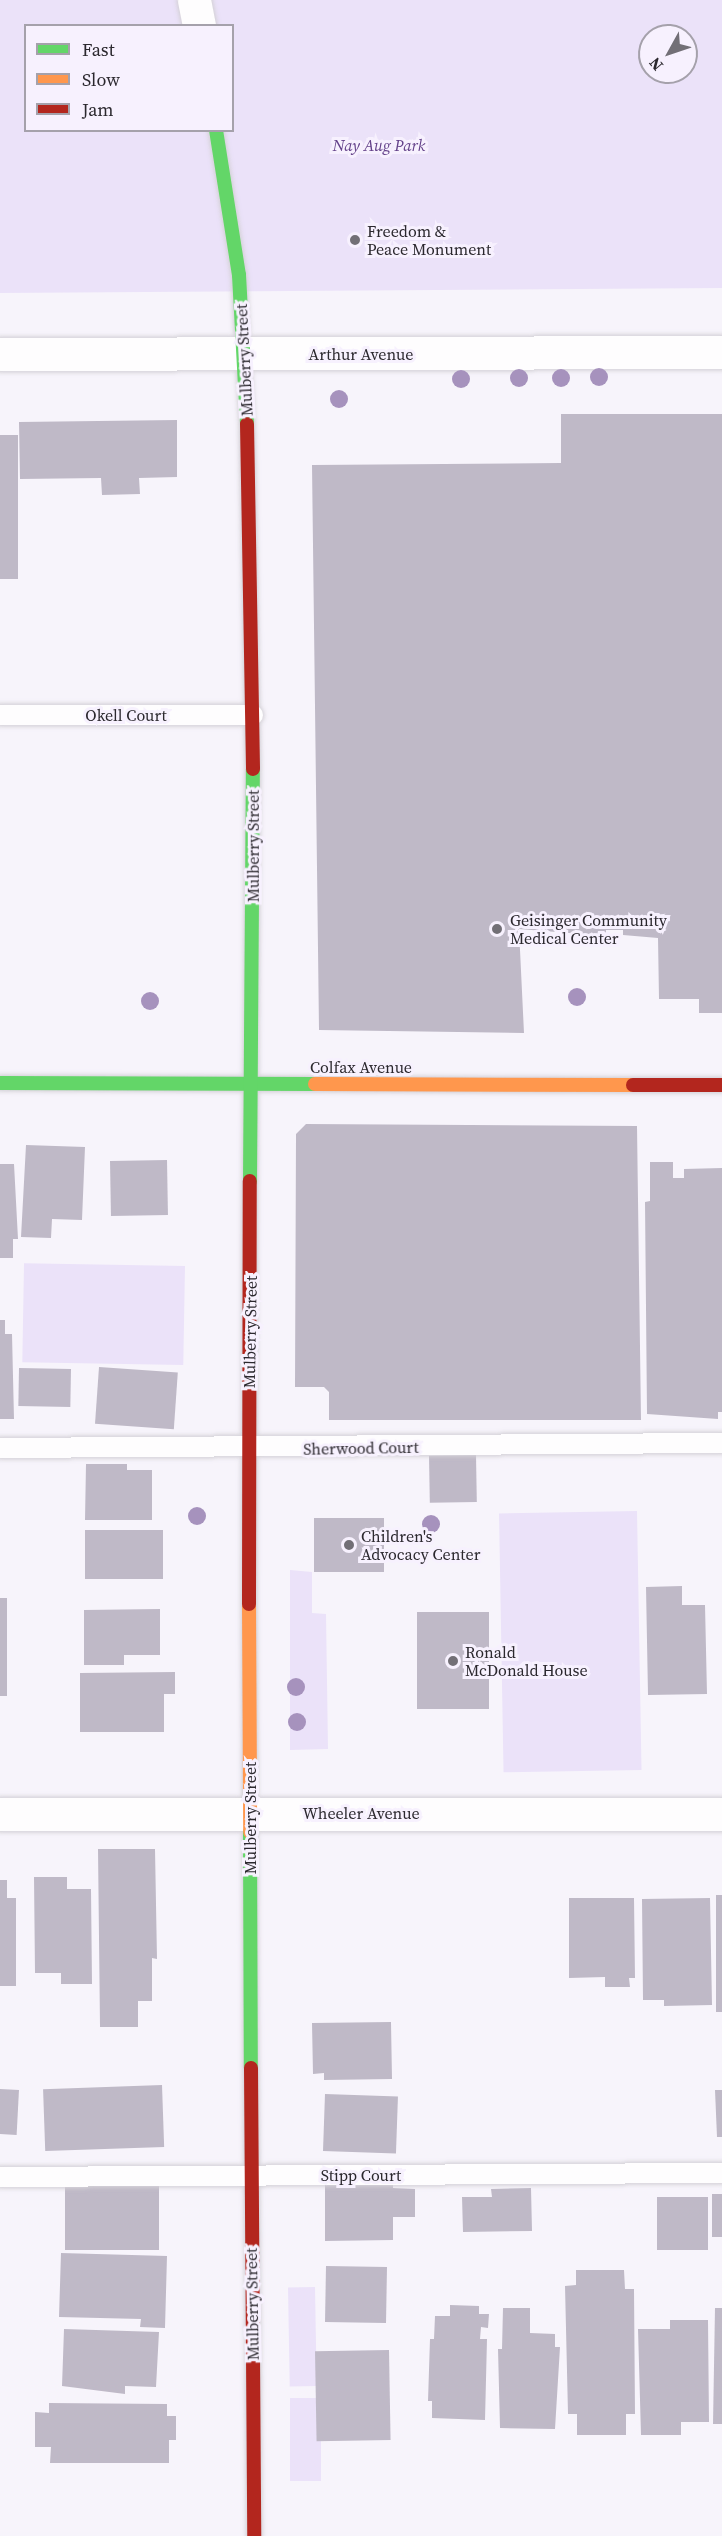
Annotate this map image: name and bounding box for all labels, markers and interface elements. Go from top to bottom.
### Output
legend [24,24,234,132]
north arrow [638,24,698,84]
text: Fast [82,37,115,62]
text: N [644,53,668,76]
text: Slow [82,67,120,92]
text: Jam [82,97,114,122]
park label: Nay Aug Park [333,135,425,155]
place label: Freedom & Peace Monument [367,221,491,259]
marker: Freedom & Peace Monument [348,233,362,247]
street label: Mulberry Street [231,303,257,417]
street label: Arthur Avenue [309,344,413,364]
street label: Okell Court [85,705,167,725]
street label: Mulberry Street [243,790,263,902]
place label: Geisinger Community Medical Center [510,910,667,948]
marker: Geisinger Community Medical Center [488,920,506,938]
street label: Colfax Avenue [310,1057,412,1077]
street label: Mulberry Street [239,1276,261,1388]
street label: Sherwood Court [303,1437,419,1459]
place label: Children's Advocacy Center [361,1526,480,1564]
marker: Children's Advocacy Center [342,1538,356,1552]
place label: Ronald McDonald House [465,1642,588,1680]
marker: Ronald McDonald House [446,1654,460,1668]
street label: Mulberry Street [240,1762,260,1874]
street label: Wheeler Avenue [302,1803,420,1823]
street label: Stipp Court [321,2165,401,2185]
street label: Mulberry Street [241,2248,263,2360]

